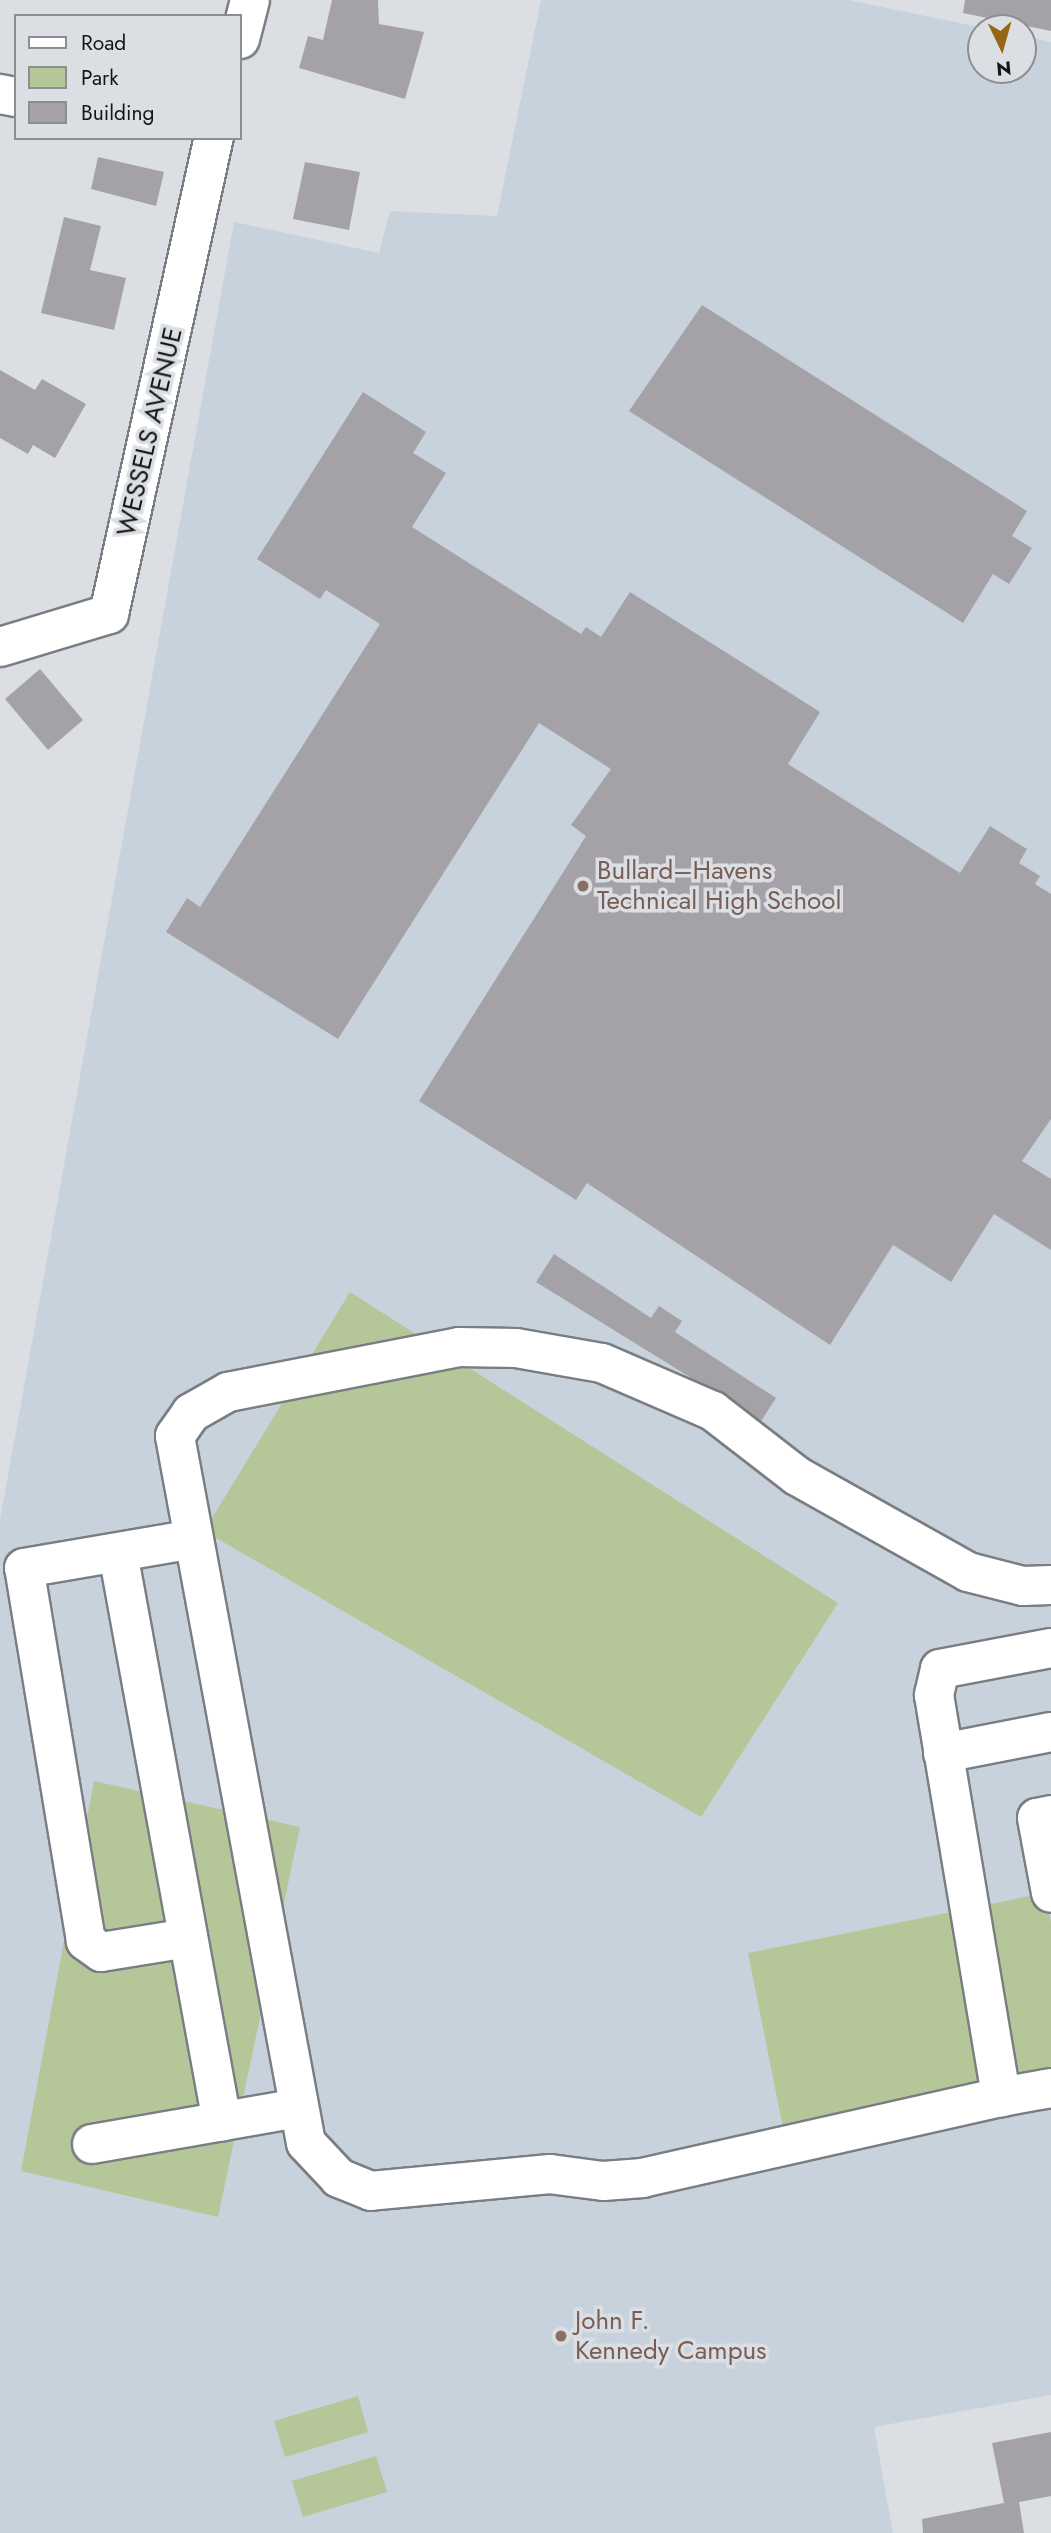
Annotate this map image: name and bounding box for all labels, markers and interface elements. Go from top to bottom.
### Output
legend [14,14,242,140]
north arrow [967,14,1037,84]
text: Road [81,28,126,58]
text: N [995,54,1012,83]
text: Park [81,63,118,93]
text: Building [81,98,154,128]
street label: WESSELS AVENUE [111,325,189,539]
place label: Bullard–Havens Technical High School [597,855,841,917]
marker: Bullard–Havens Technical High School [575,878,591,894]
place label: John F. Kennedy Campus [575,2305,767,2366]
marker: John F. Kennedy Campus [553,2328,569,2344]

